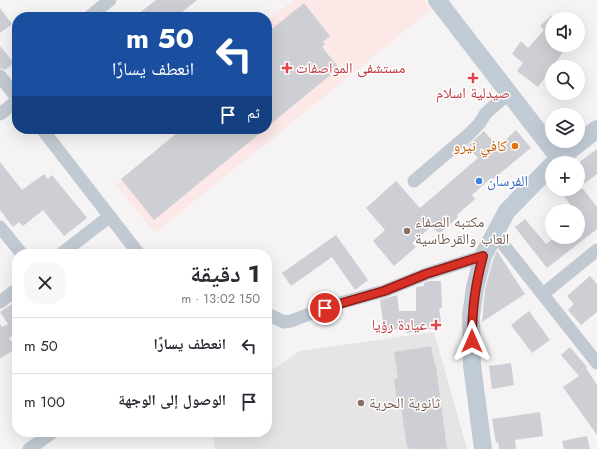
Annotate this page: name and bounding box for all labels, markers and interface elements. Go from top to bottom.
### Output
map controls [545,12,585,244]
button: sound [545,12,585,52]
text: 50 m [126,18,194,59]
icon: left [208,28,260,80]
text: انعطف يسارًا [112,56,194,82]
place label: مستشفى المواصفات [296,57,405,79]
button: search [545,60,585,100]
marker: مستشفى المواصفات [281,62,293,74]
marker: صيدلية اسلام [468,73,478,83]
place label: صيدلية اسلام [436,82,510,104]
text: ثم [247,102,260,124]
icon: arrive [217,104,239,126]
button: layers [545,108,585,148]
place label: كافي نيرو [453,135,507,158]
marker: كافي نيرو [510,141,520,151]
button: + [545,156,585,196]
place label: الفرسان [487,170,528,192]
marker: الفرسان [474,176,484,186]
button: − [545,204,585,244]
place label: مكتبه الصفاء العاب والقرطاسية [415,211,509,250]
marker: مكتبه الصفاء العاب والقرطاسية [402,226,412,236]
text: 1 دقيقة [190,256,260,291]
button: close [24,262,66,304]
text: 150 m · 13:02 [181,289,260,308]
pin [308,291,342,325]
icon: arrive [314,297,336,319]
place label: عيادة رؤيا [372,314,427,336]
marker: عيادة رؤيا [430,319,442,331]
position arrow [451,320,493,362]
text: انعطف يسارًا [153,333,226,355]
text: 50 m [24,335,58,357]
icon: left [238,335,260,357]
text: الوصول إلى الوجهة [118,389,226,411]
text: 100 m [24,391,65,413]
icon: arrive [238,391,260,413]
place label: ثانوية الحرية [369,392,440,414]
marker: ثانوية الحرية [356,398,366,408]

